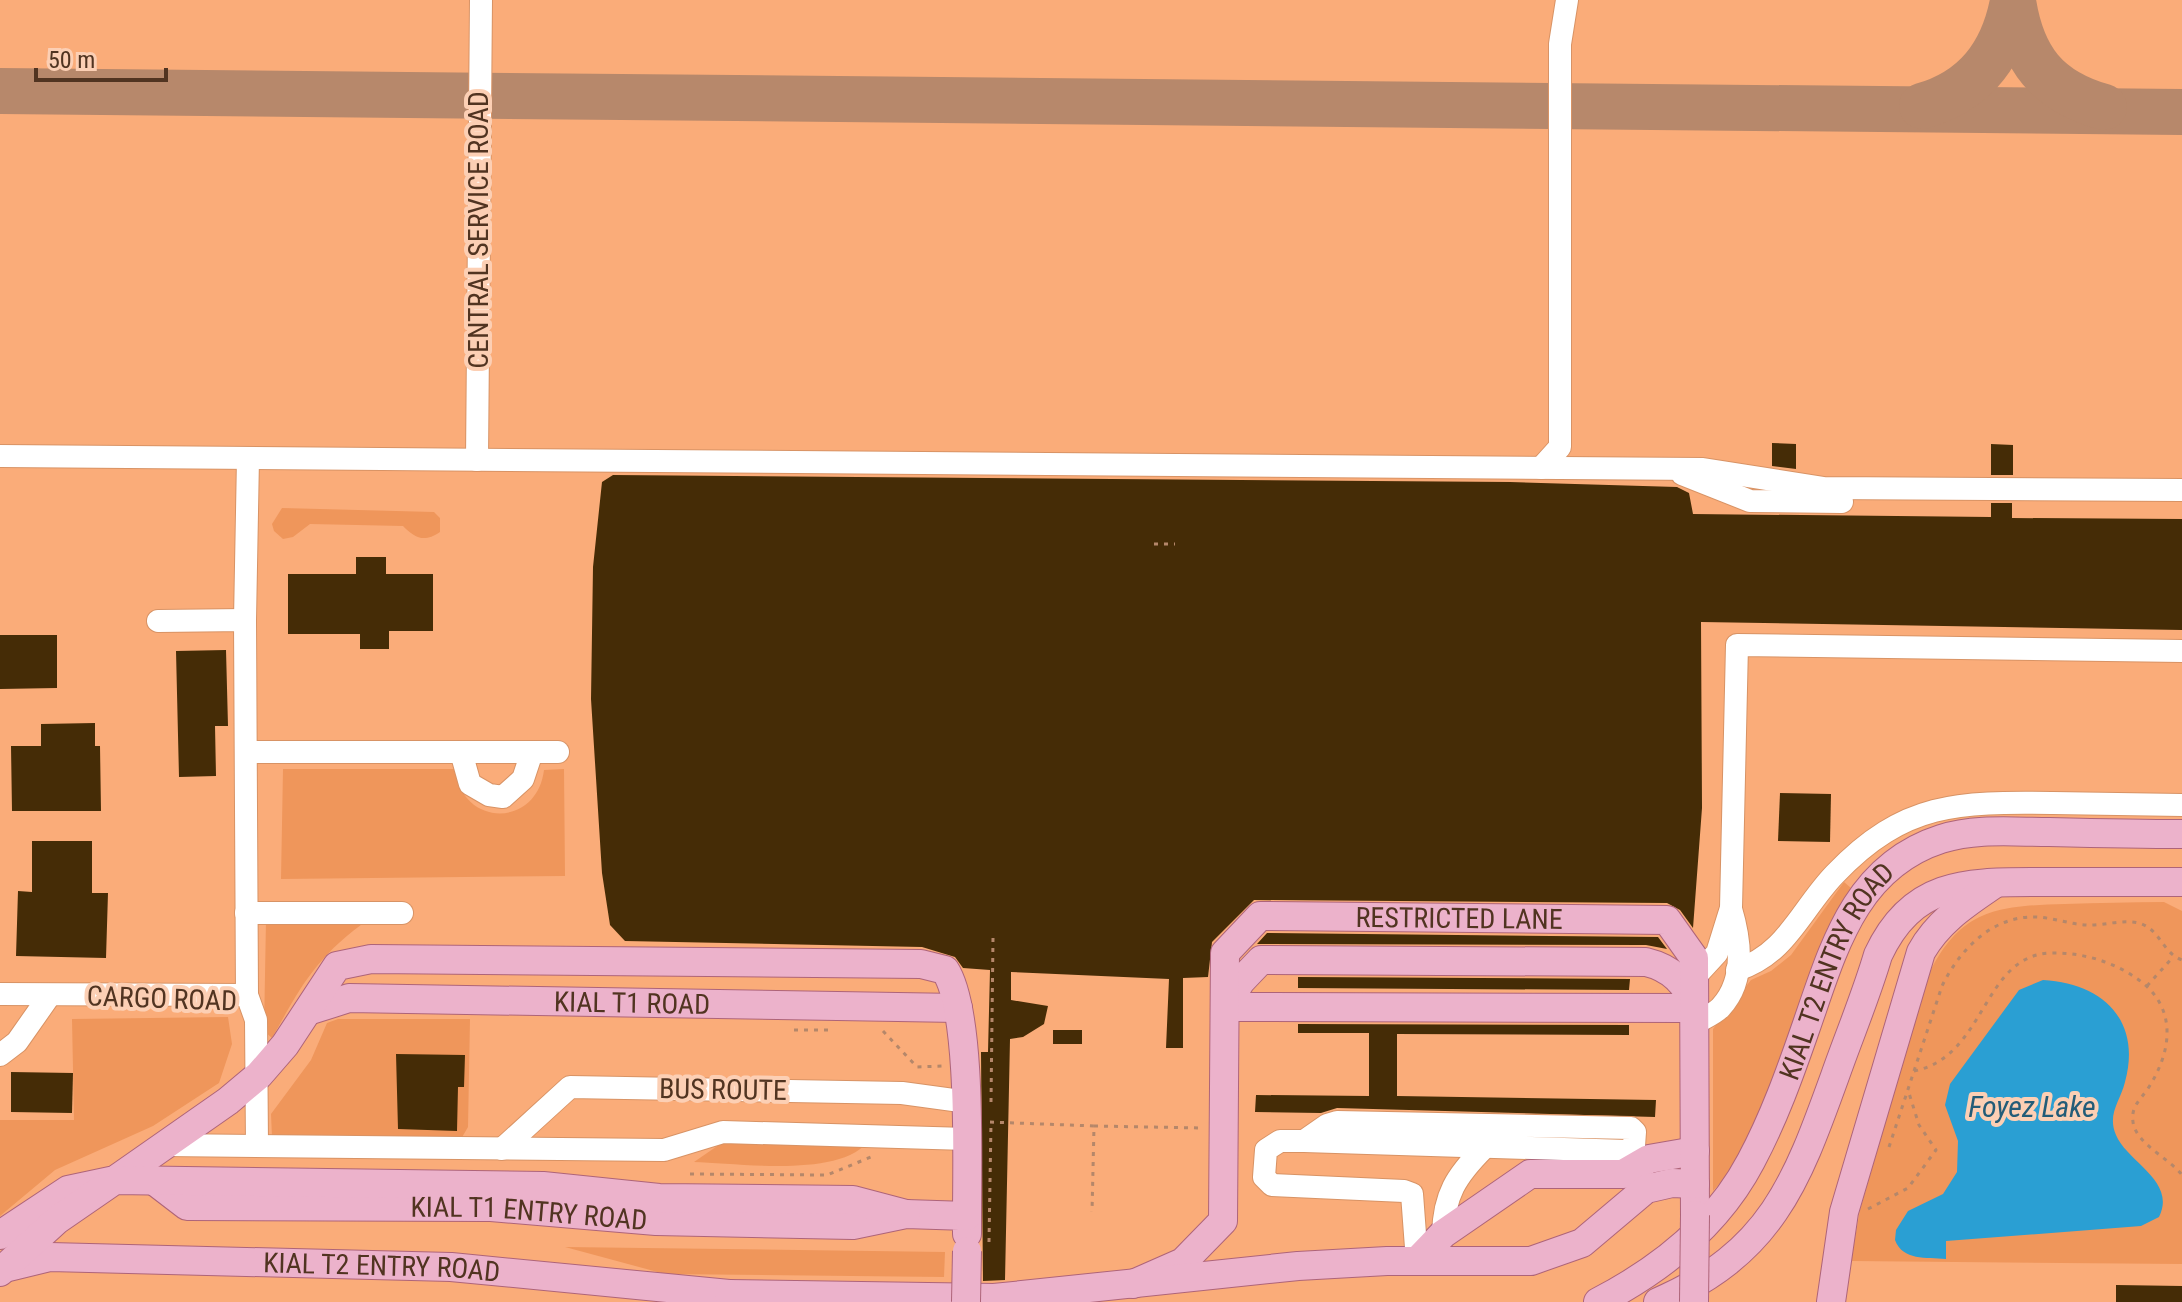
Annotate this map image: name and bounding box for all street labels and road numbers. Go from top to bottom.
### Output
street label: CENTRAL SERVICE ROAD [462,91,495,369]
street label: KIAL T2 ENTRY ROAD [1773,856,1901,1085]
street label: RESTRICTED LANE [1355,901,1563,936]
street label: CARGO ROAD [86,979,238,1018]
street label: KIAL T1 ROAD [554,985,710,1021]
street label: BUS ROUTE [659,1072,787,1107]
street label: KIAL T1 ENTRY ROAD [411,1191,649,1237]
street label: KIAL T2 ENTRY ROAD [263,1246,502,1289]

